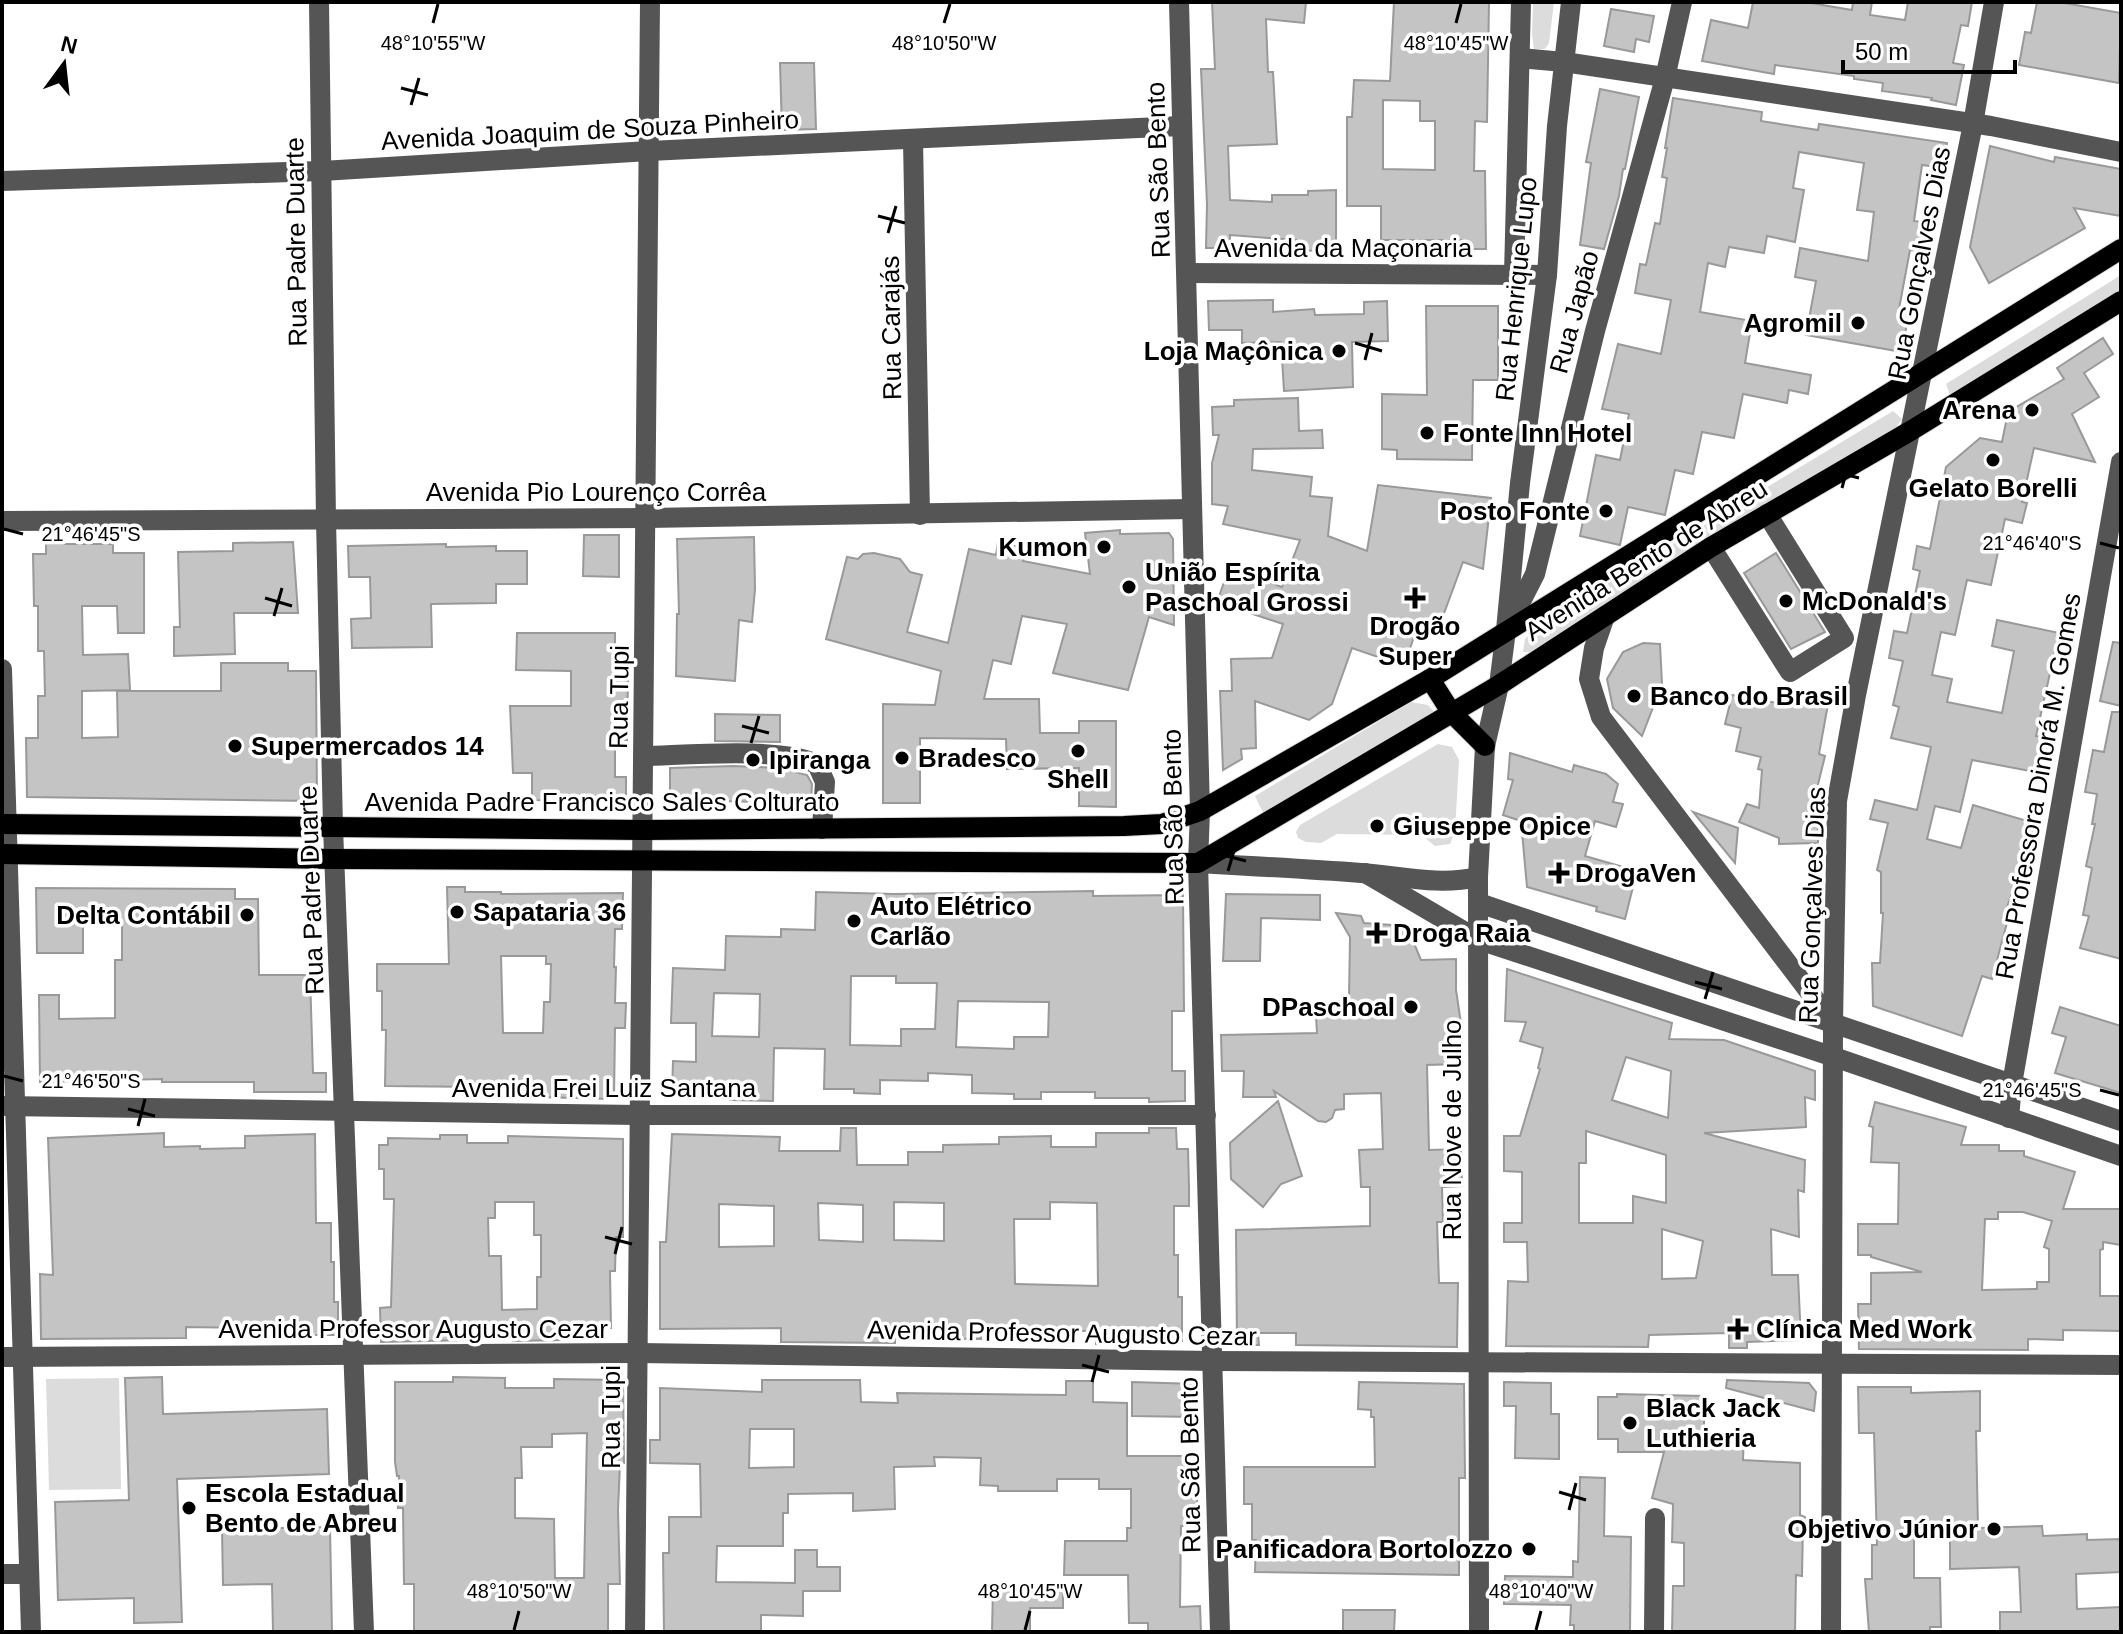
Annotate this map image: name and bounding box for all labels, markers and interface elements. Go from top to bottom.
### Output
north arrow [24,24,104,104]
scale bar [1843,24,2015,74]
text: N [58,31,80,59]
text: 48°10'55"W [381,32,485,54]
text: 48°10'50"W [892,32,996,54]
text: 48°10'45"W [1404,32,1508,54]
text: 50 m [1855,38,1908,65]
street label: Rua São Bento [1140,81,1176,259]
street label: Avenida Joaquim de Souza Pinheiro [380,104,800,156]
street label: Rua Padre Duarte [279,137,313,347]
street label: Rua Gonçalves Dias [1882,144,1956,382]
street label: Rua Henrique Lupo [1489,175,1543,403]
street label: Avenida da Maçonaria [1214,233,1473,263]
street label: Rua Japão [1543,247,1605,377]
street label: Rua Carajás [875,255,907,401]
place label: Agromil [1744,308,1842,338]
marker: Agromil [1849,314,1867,332]
place label: Loja Maçônica [1144,336,1324,366]
marker: Loja Maçônica [1330,342,1348,360]
place label: Arena [1942,395,2017,425]
marker: Arena [2023,401,2041,419]
place label: Fonte Inn Hotel [1443,418,1632,448]
marker: Fonte Inn Hotel [1418,424,1436,442]
marker: Gelato Borelli [1984,451,2002,469]
street label: Avenida Bento de Abreu [1519,473,1773,647]
place label: Gelato Borelli [1908,473,2078,503]
street label: Avenida Pio Lourenço Corrêa [426,477,767,507]
place label: Posto Fonte [1440,496,1590,526]
marker: Posto Fonte [1597,502,1615,520]
text: 21°46'45"S [42,523,141,545]
place label: Kumon [998,532,1088,562]
text: 21°46'40"S [1983,532,2082,554]
marker: Kumon [1095,538,1113,556]
place label: União Espírita Paschoal Grossi [1145,557,1349,617]
marker: União Espírita Paschoal Grossi [1120,578,1138,596]
place label: McDonald's [1802,586,1947,616]
marker: Drogão Super [1406,589,1424,607]
street label: Rua Professora Dinorá M. Gomes [1989,591,2087,981]
marker: McDonald's [1777,592,1795,610]
place label: Drogão Super [1370,611,1461,671]
street label: Rua Tupi [603,645,635,749]
place label: Banco do Brasil [1650,681,1848,711]
marker: Banco do Brasil [1625,687,1643,705]
street label: Rua São Bento [1156,729,1190,905]
place label: Supermercados 14 [251,731,484,761]
marker: Supermercados 14 [226,737,244,755]
marker: Shell [1069,742,1087,760]
place label: Bradesco [918,743,1037,773]
place label: Ipiranga [769,745,871,775]
marker: Bradesco [893,749,911,767]
marker: Ipiranga [744,751,762,769]
place label: Shell [1047,764,1109,794]
street label: Rua Padre Duarte [292,785,330,995]
street label: Rua Gonçalves Dias [1793,786,1831,1024]
street label: Avenida Padre Francisco Sales Colturato [365,787,840,817]
place label: Giuseppe Opice [1393,811,1591,841]
marker: Giuseppe Opice [1368,817,1386,835]
place label: DrogaVen [1575,858,1696,888]
marker: DrogaVen [1550,864,1568,882]
place label: Auto Elétrico Carlão [870,891,1032,951]
place label: Sapataria 36 [473,897,626,927]
place label: Delta Contábil [56,900,231,930]
marker: Sapataria 36 [448,903,466,921]
marker: Delta Contábil [238,906,256,924]
marker: Auto Elétrico Carlão [845,912,863,930]
place label: Droga Raia [1393,918,1531,948]
marker: Droga Raia [1368,924,1386,942]
place label: DPaschoal [1262,992,1395,1022]
marker: DPaschoal [1402,998,1420,1016]
street label: Rua Nove de Julho [1437,1019,1467,1241]
text: 21°46'50"S [42,1070,141,1092]
street label: Avenida Frei Luiz Santana [452,1073,757,1103]
text: 21°46'45"S [1983,1079,2082,1101]
street label: Avenida Professor Augusto Cezar [218,1314,608,1344]
place label: Clínica Med Work [1756,1314,1973,1344]
street label: Avenida Professor Augusto Cezar [867,1315,1257,1351]
marker: Clínica Med Work [1727,1318,1749,1340]
street label: Rua Tupi [596,1365,626,1469]
street label: Rua São Bento [1173,1377,1207,1553]
place label: Black Jack Luthieria [1646,1393,1781,1453]
marker: Black Jack Luthieria [1621,1414,1639,1432]
place label: Escola Estadual Bento de Abreu [205,1478,404,1538]
marker: Escola Estadual Bento de Abreu [180,1499,198,1517]
place label: Objetivo Júnior [1787,1514,1978,1544]
marker: Objetivo Júnior [1985,1520,2003,1538]
place label: Panificadora Bortolozzo [1215,1534,1513,1564]
marker: Panificadora Bortolozzo [1520,1540,1538,1558]
text: 48°10'50"W [467,1580,571,1602]
text: 48°10'45"W [978,1580,1082,1602]
text: 48°10'40"W [1489,1580,1593,1602]

